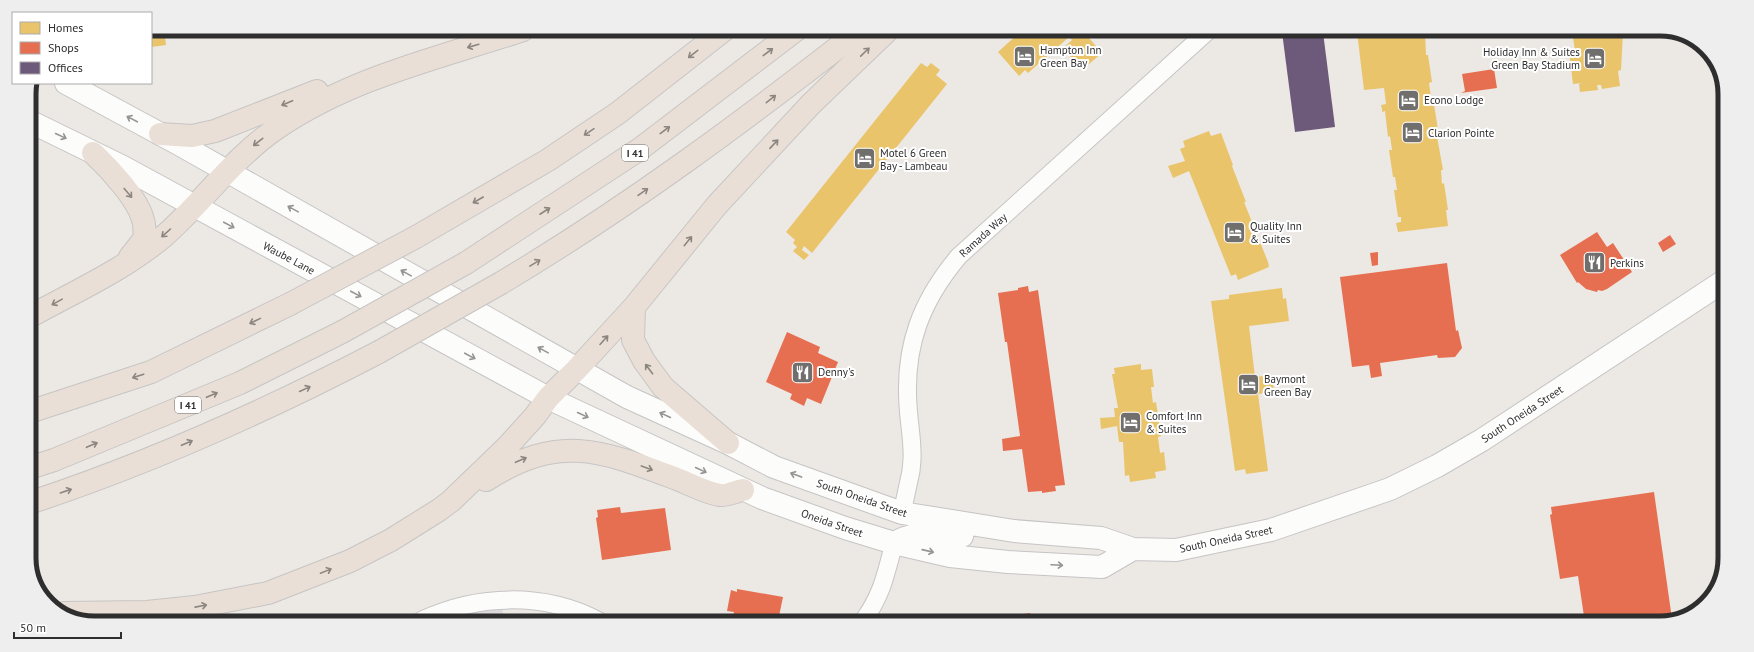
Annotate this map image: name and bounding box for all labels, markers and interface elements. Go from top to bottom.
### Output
legend [12,12,152,84]
text: Homes [48,20,83,35]
text: Shops [48,40,79,55]
one-way arrow [466,43,479,50]
hotel icon: Hampton Inn Green Bay [1011,43,1037,69]
place label: Hampton Inn Green Bay [1040,43,1101,70]
place label: Holiday Inn & Suites Green Bay Stadium [1483,45,1580,72]
hotel icon: Holiday Inn & Suites Green Bay Stadium [1582,45,1608,71]
one-way arrow [762,47,773,56]
one-way arrow [860,47,870,56]
one-way arrow [687,50,698,59]
text: Offices [48,60,83,75]
hotel icon: Econo Lodge [1395,87,1421,113]
place label: Econo Lodge [1424,93,1484,107]
one-way arrow [765,94,776,103]
one-way arrow [281,100,293,107]
one-way arrow [126,115,138,122]
hotel icon: Clarion Pointe [1399,120,1425,146]
one-way arrow [659,126,670,135]
place label: Clarion Pointe [1428,126,1495,140]
one-way arrow [584,128,595,136]
one-way arrow [55,133,67,140]
one-way arrow [253,138,264,147]
one-way arrow [769,139,779,149]
road number: I 41 [622,145,648,161]
hotel icon: Motel 6 Green Bay - Lambeau [852,146,878,172]
place label: Motel 6 Green Bay - Lambeau [880,146,948,173]
one-way arrow [123,187,132,197]
one-way arrow [637,188,648,196]
one-way arrow [472,197,484,205]
one-way arrow [287,204,299,212]
one-way arrow [540,207,551,215]
street label: Ramada Way [956,209,1010,260]
hotel icon: Quality Inn & Suites [1222,219,1248,245]
place label: Quality Inn & Suites [1250,219,1302,246]
one-way arrow [223,222,235,230]
one-way arrow [162,228,172,237]
one-way arrow [683,236,692,247]
street label: Waube Lane [261,238,318,278]
restaurant icon: Perkins [1582,250,1608,276]
place label: Perkins [1610,256,1644,270]
one-way arrow [529,259,540,267]
one-way arrow [400,268,412,276]
one-way arrow [350,291,362,298]
one-way arrow [51,299,63,306]
one-way arrow [249,318,261,325]
one-way arrow [599,335,608,346]
one-way arrow [537,346,549,354]
one-way arrow [464,352,476,360]
restaurant icon: Denny's [789,359,815,385]
one-way arrow [645,363,653,374]
place label: Denny's [818,365,855,379]
hotel icon: Baymont Green Bay [1235,372,1261,398]
place label: Baymont Green Bay [1264,372,1312,399]
one-way arrow [131,373,144,380]
street label: South Oneida Street [1478,382,1566,446]
one-way arrow [299,385,311,392]
one-way arrow [205,390,217,398]
road number: I 41 [175,397,201,413]
hotel icon: Comfort Inn & Suites [1117,409,1143,435]
place label: Comfort Inn & Suites [1146,409,1202,436]
one-way arrow [660,410,672,418]
one-way arrow [577,412,589,419]
one-way arrow [181,439,193,446]
one-way arrow [85,440,97,448]
one-way arrow [514,456,526,464]
one-way arrow [640,464,652,472]
one-way arrow [695,467,707,474]
one-way arrow [790,471,803,478]
street label: South Oneida Street [815,476,909,520]
one-way arrow [59,487,72,494]
street label: Oneida Street [799,506,865,540]
street label: South Oneida Street [1178,522,1274,556]
one-way arrow [921,547,934,555]
one-way arrow [1050,561,1063,569]
one-way arrow [319,567,331,575]
one-way arrow [194,602,207,610]
scale bar [14,614,121,640]
text: 50 m [20,620,46,635]

